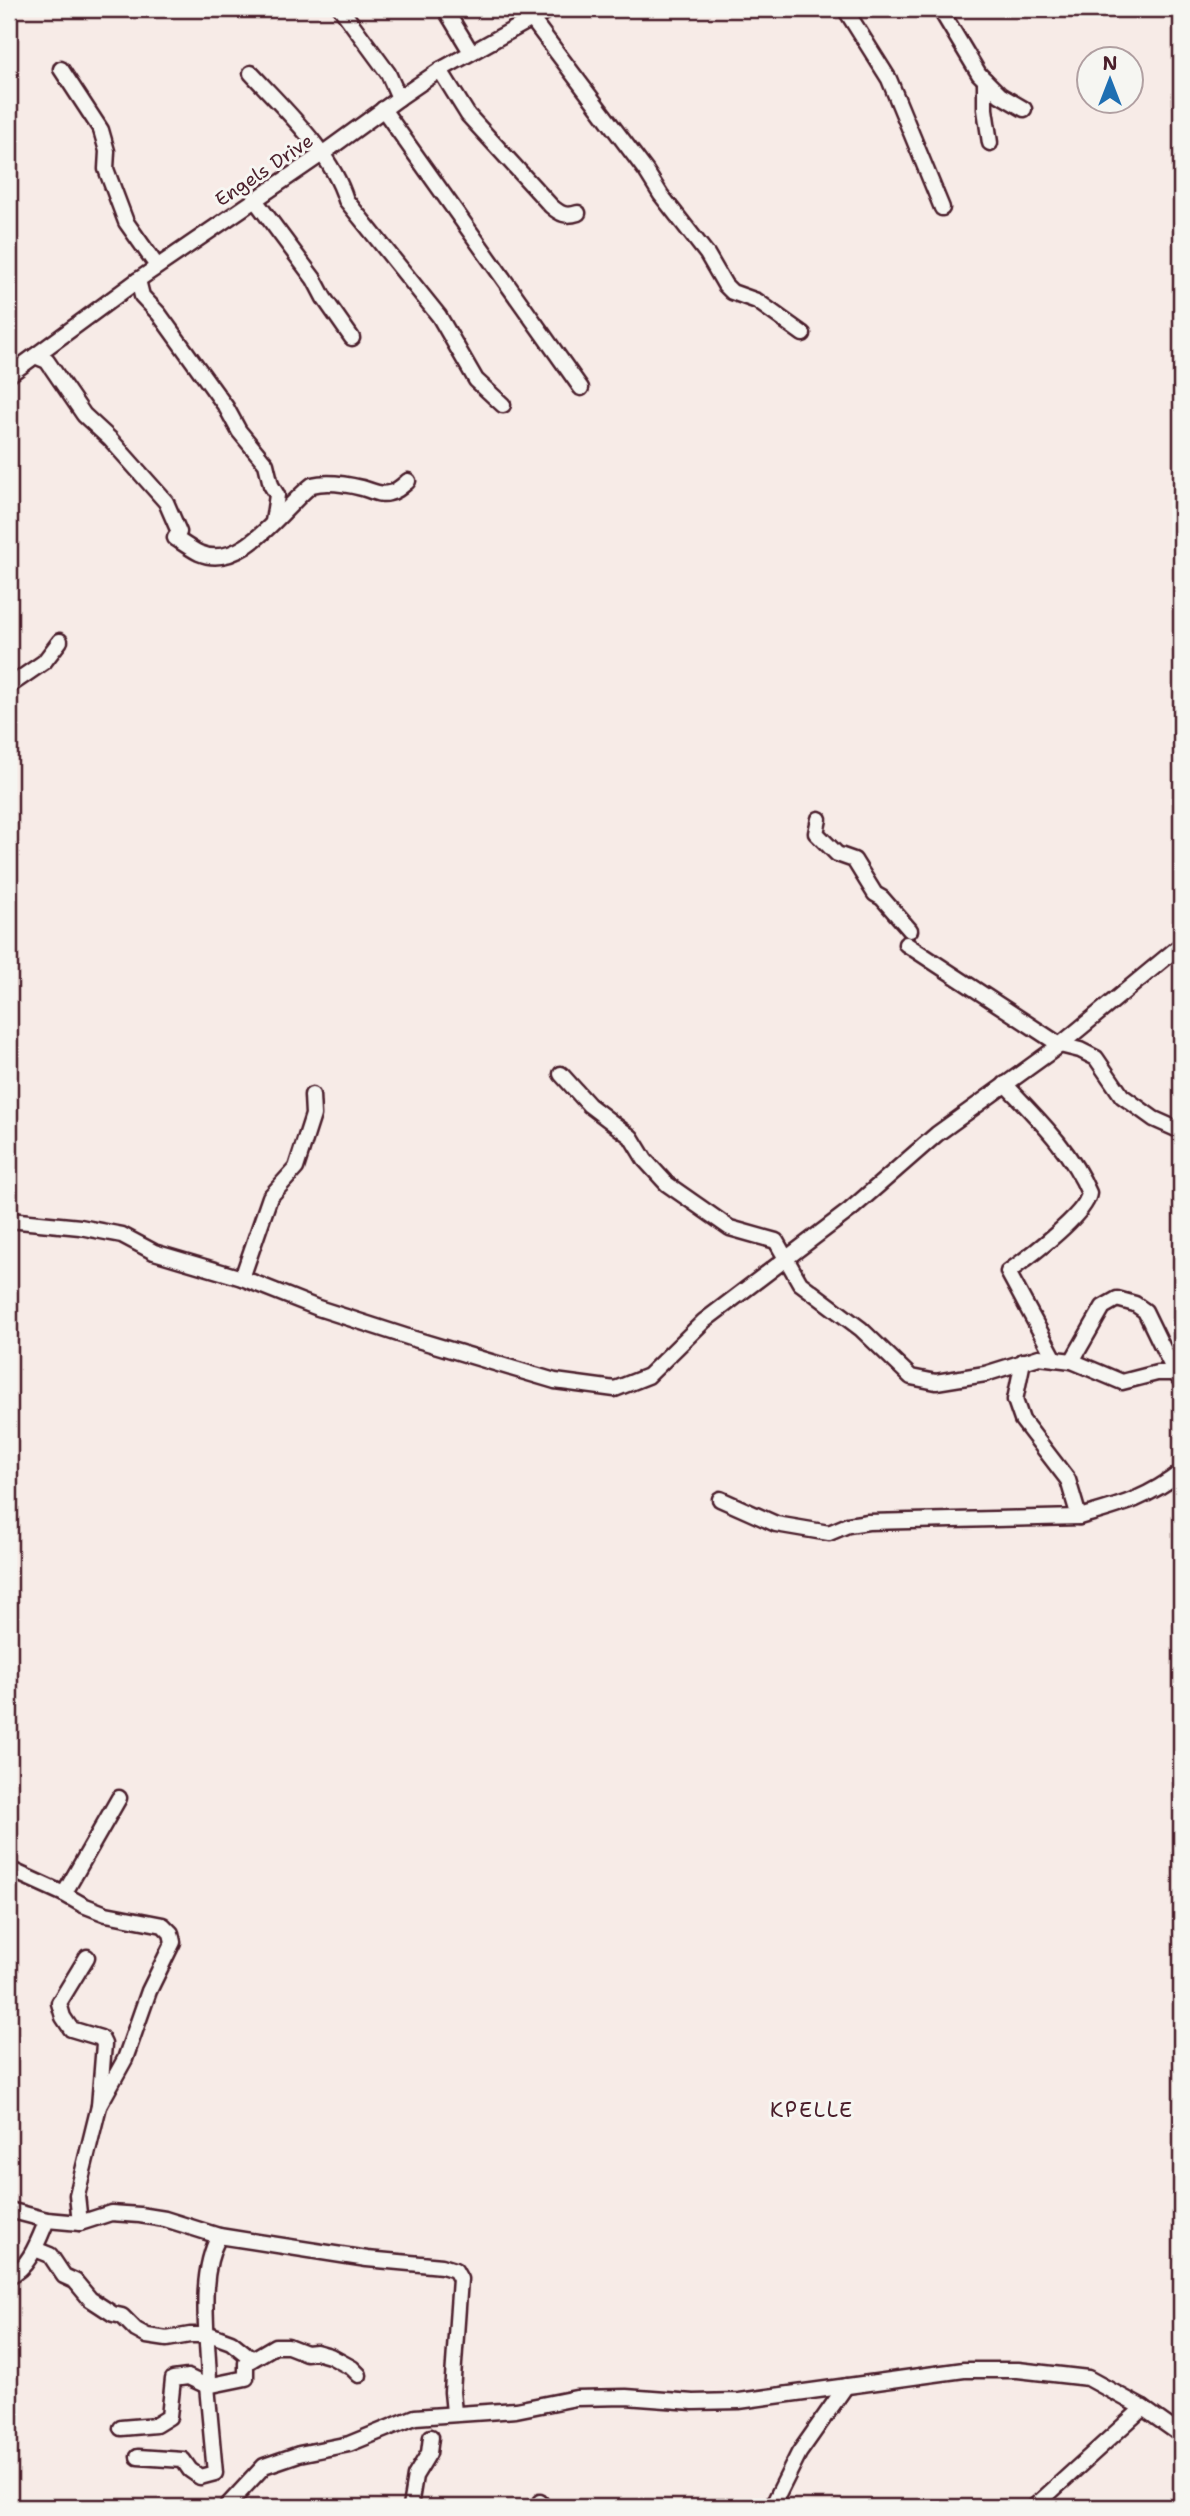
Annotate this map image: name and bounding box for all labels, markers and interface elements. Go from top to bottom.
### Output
north arrow [1074,46,1144,116]
text: N [1102,51,1118,76]
street label: Engels Drive [210,128,318,212]
district label: KPELLE [770,2096,854,2124]

